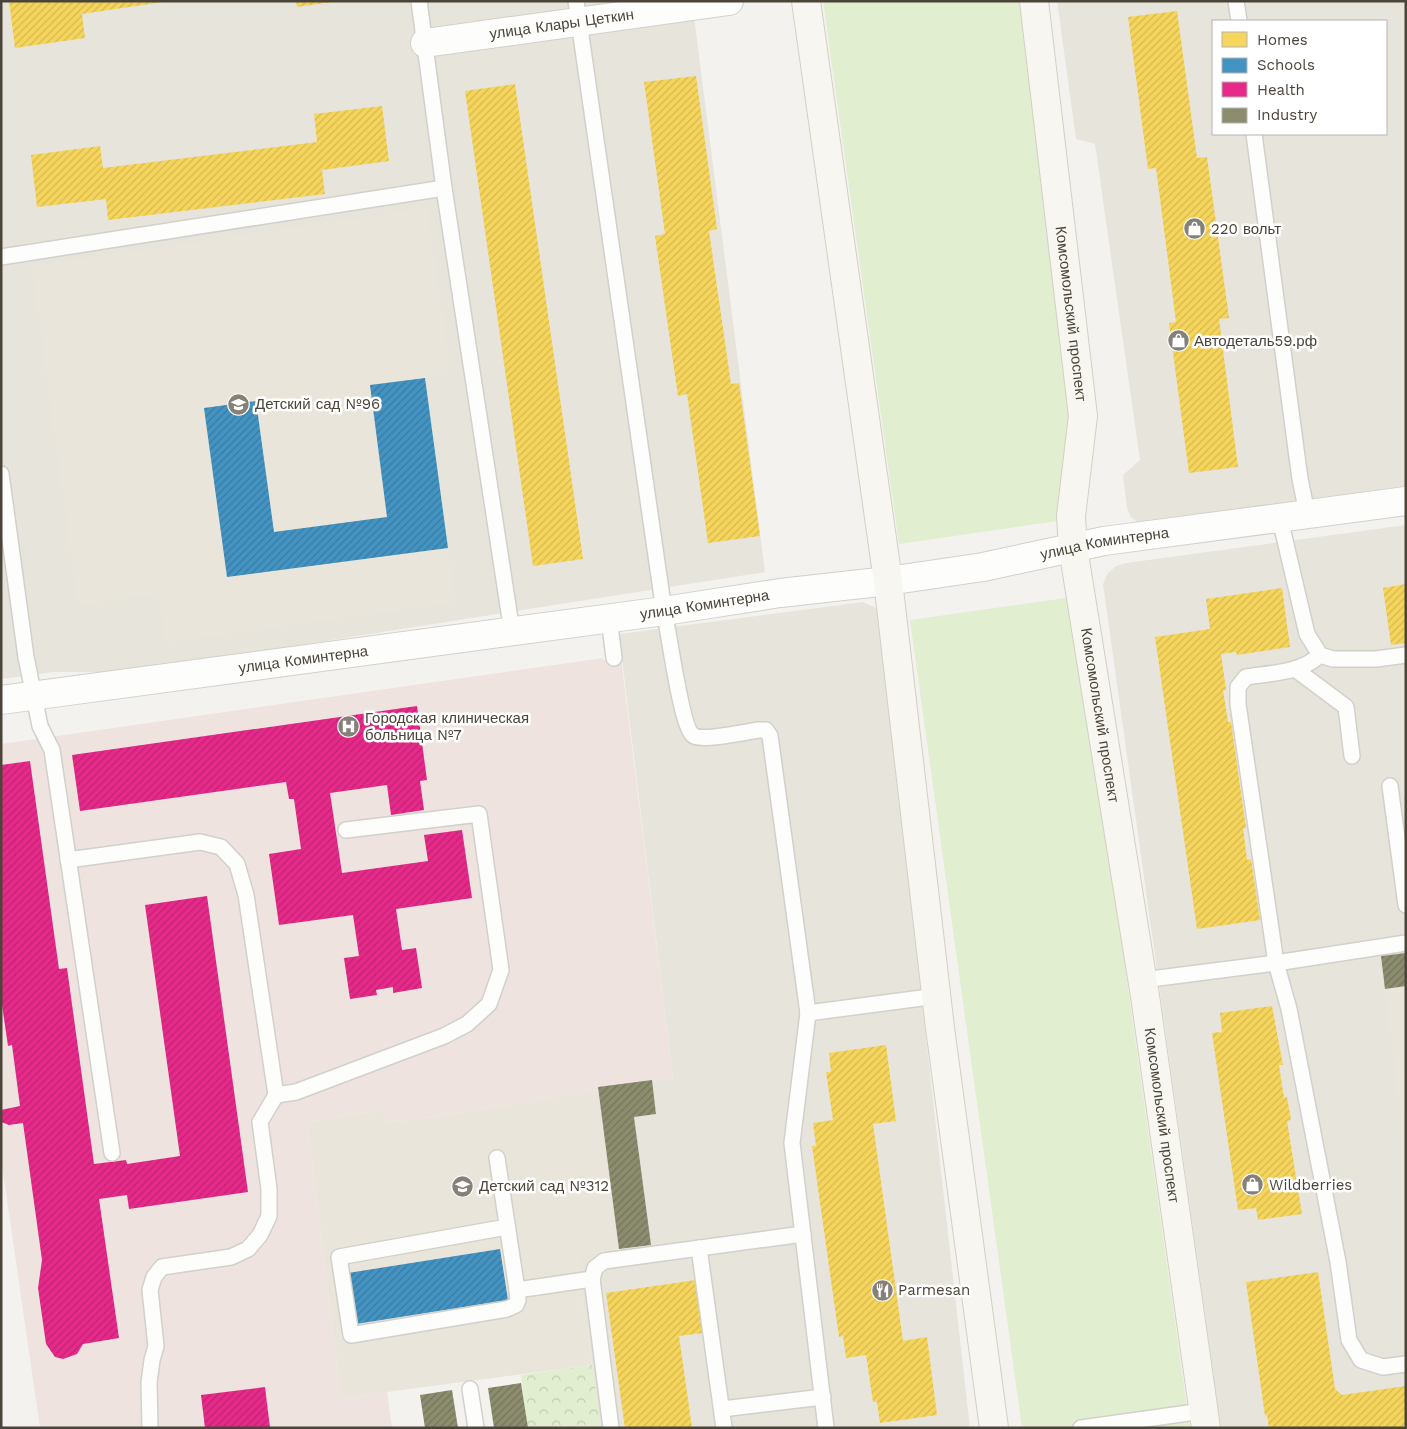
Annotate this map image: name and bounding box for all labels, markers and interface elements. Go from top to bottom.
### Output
street label: улица Клары Цеткин [488,5,635,43]
legend [1212,20,1387,135]
text: Homes [1257,31,1308,49]
text: Schools [1257,56,1315,74]
text: Health [1257,81,1305,99]
text: Industry [1257,106,1318,124]
shop icon: 220 вольт [1183,217,1207,241]
place label: 220 вольт [1211,220,1281,238]
street label: Комсомольский проспект [1052,225,1090,403]
shop icon: Автодеталь59.рф [1166,329,1190,353]
place label: Автодеталь59.рф [1194,332,1317,350]
school or university icon: Детский сад №96 [227,392,251,416]
place label: Детский сад №96 [255,395,380,413]
street label: улица Коминтерна [1039,523,1171,563]
street label: улица Коминтерна [639,586,771,623]
street label: Комсомольский проспект [1077,627,1123,804]
street label: улица Коминтерна [237,642,370,677]
place label: Городская клиническая больница №7 [365,709,529,744]
hospital icon: Городская клиническая больница №7 [337,715,361,739]
street label: Комсомольский проспект [1141,1027,1183,1204]
shop icon: Wildberries [1241,1173,1265,1197]
school or university icon: Детский сад №312 [451,1174,475,1198]
place label: Wildberries [1269,1176,1352,1194]
place label: Детский сад №312 [479,1177,609,1195]
restaurant icon: Parmesan [870,1278,894,1302]
place label: Parmesan [898,1281,970,1299]

